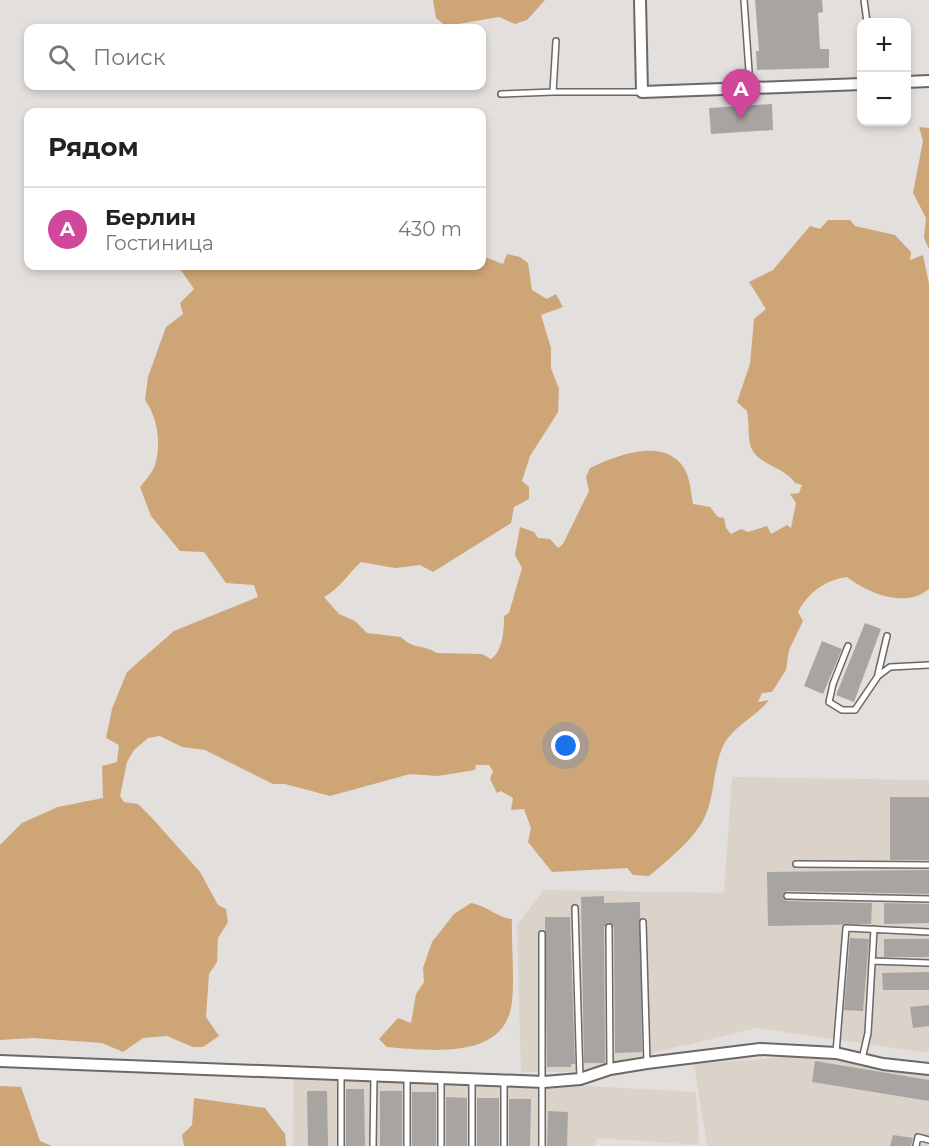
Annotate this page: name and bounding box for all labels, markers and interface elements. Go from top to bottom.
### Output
map controls [857,18,911,126]
button: + [857,18,911,72]
search box [24,24,486,90]
icon: search [45,41,78,74]
text: Поиск [93,44,165,71]
pin: A [722,70,760,119]
button: − [857,72,911,126]
text: Рядом [48,131,139,163]
text: Берлин [105,204,196,231]
text: A [60,217,75,241]
text: 430 m [398,217,462,241]
text: Гостиница [105,231,214,255]
your location [551,731,580,760]

